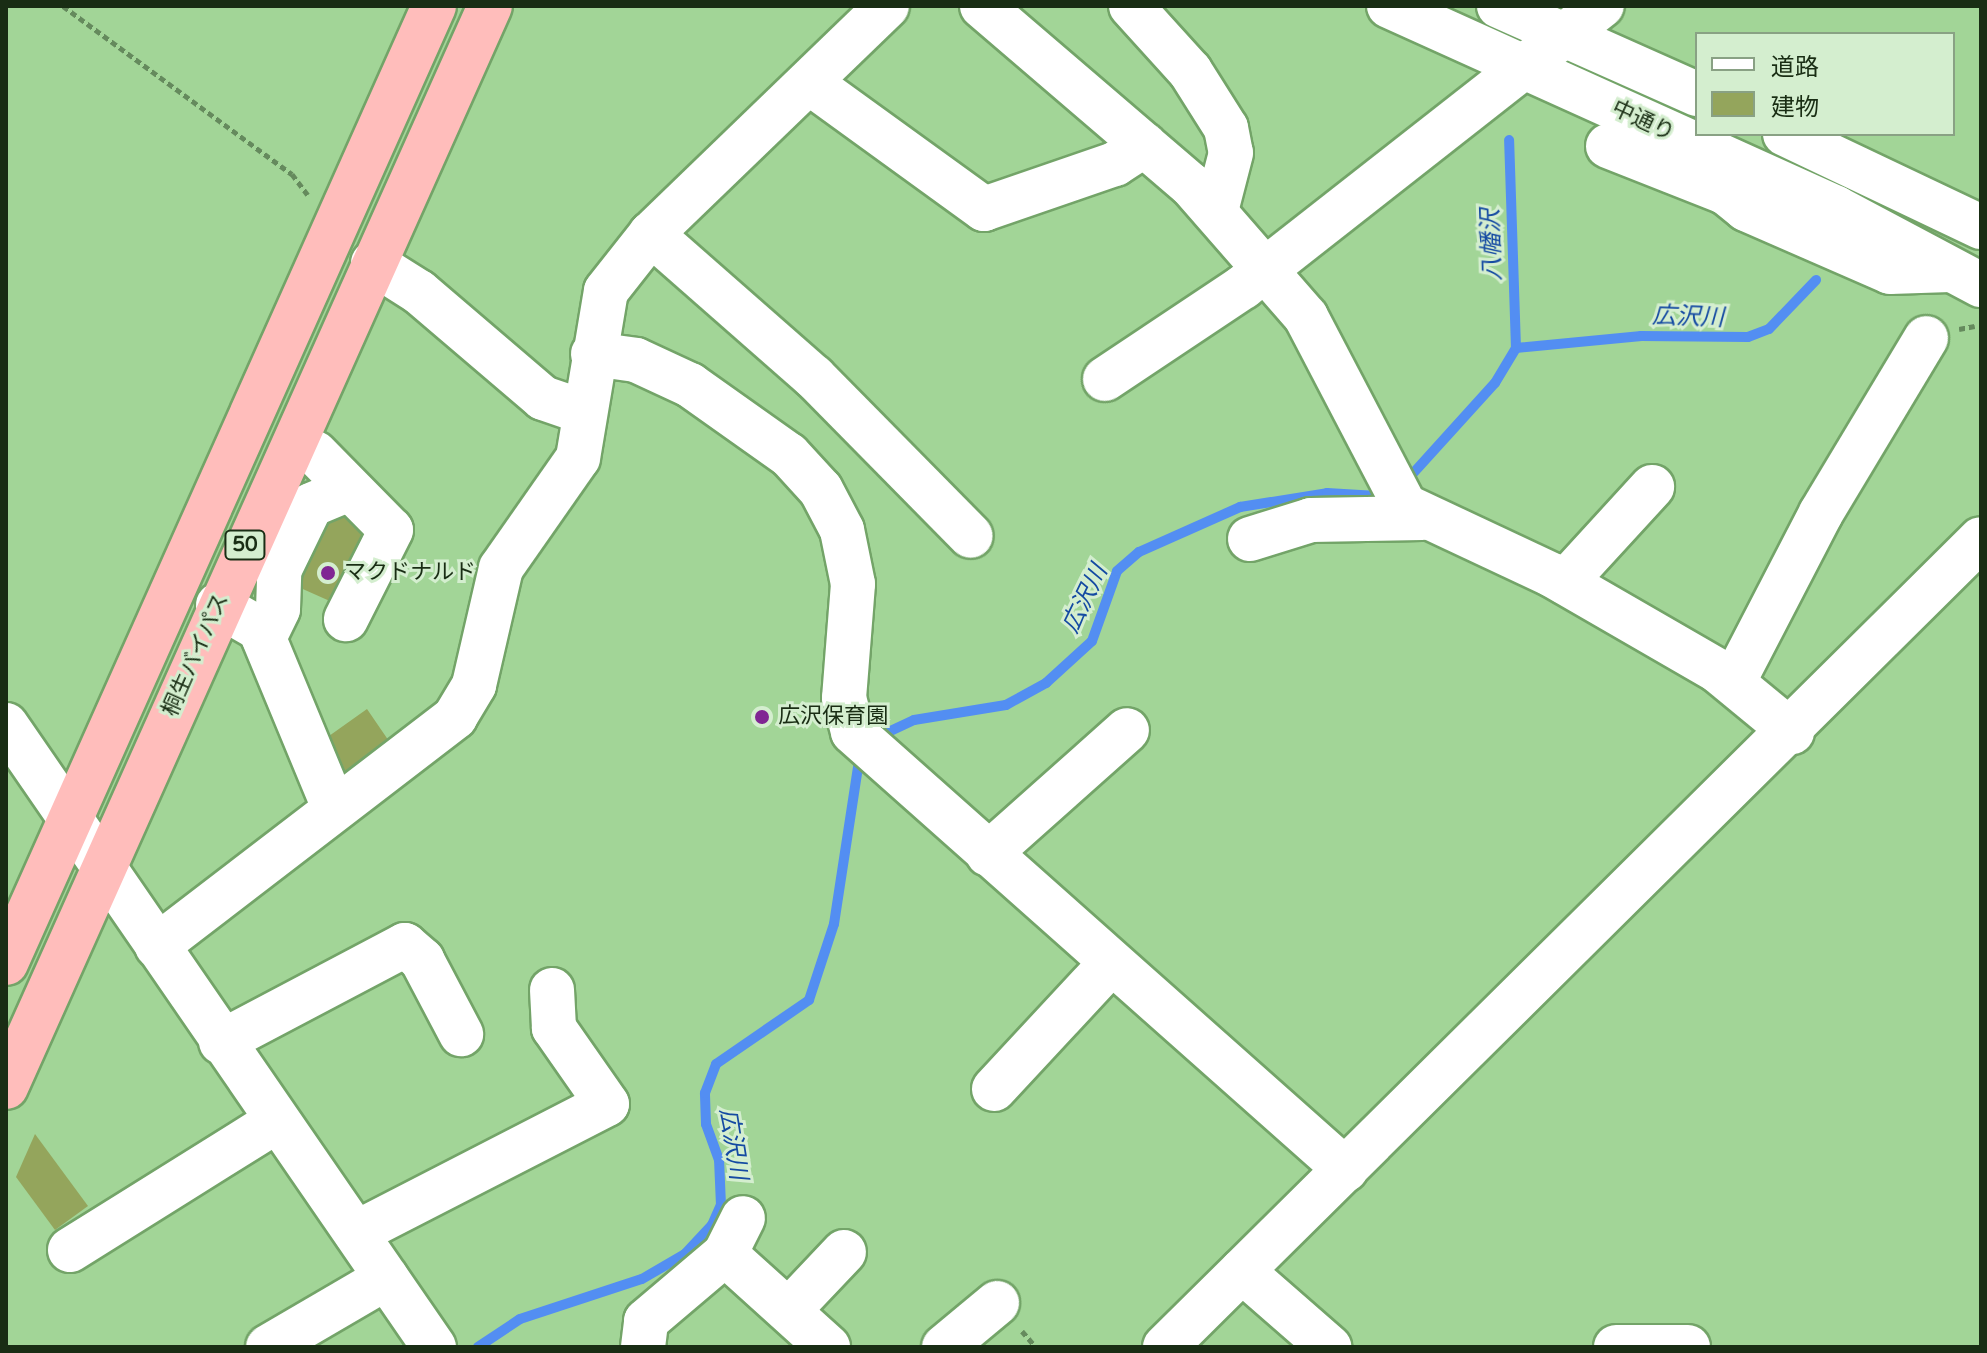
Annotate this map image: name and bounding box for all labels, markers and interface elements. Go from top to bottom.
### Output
legend [1695,32,1955,136]
text: 道路 [1771,53,1819,82]
text: 建物 [1771,93,1819,122]
street label: 中通り [1608,95,1678,147]
water label: 八幡沢 [1476,209,1508,281]
water label: 広沢川 [1652,301,1724,333]
road number: 50 [223,529,267,561]
place label: マクドナルド [344,560,476,586]
water label: 広沢川 [1056,560,1114,638]
marker: マクドナルド [319,564,337,582]
street label: 桐生バイパス [157,589,235,721]
place label: 広沢保育園 [778,704,888,730]
marker: 広沢保育園 [753,708,771,726]
water label: 広沢川 [713,1106,753,1182]

